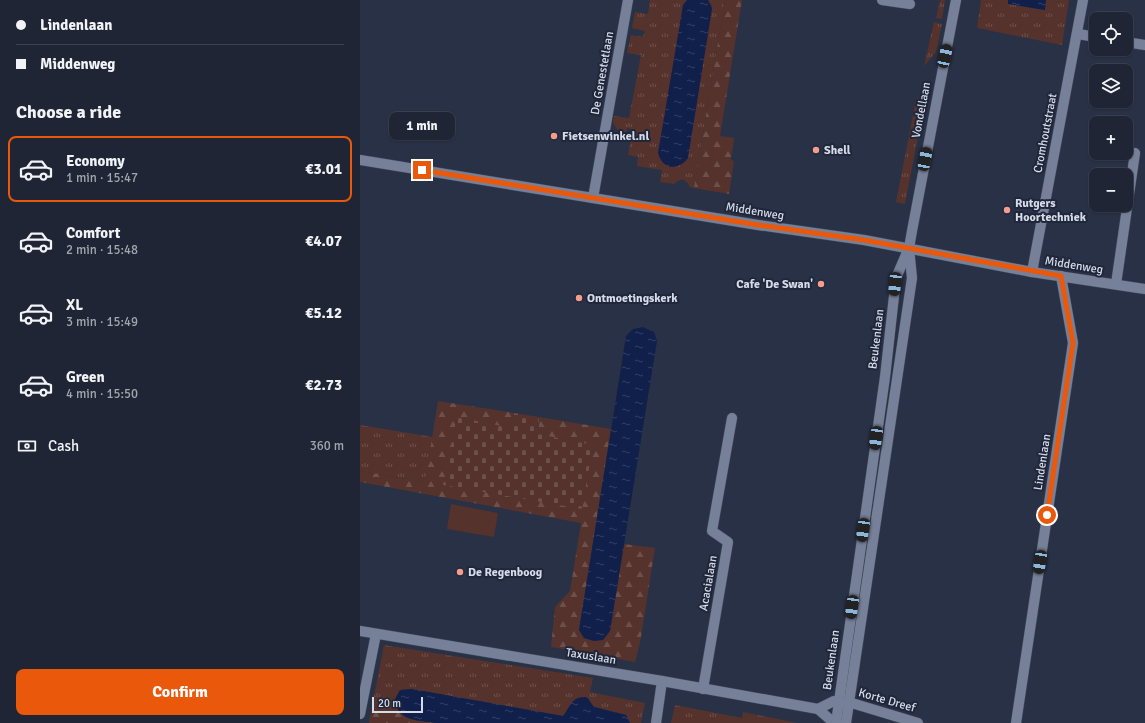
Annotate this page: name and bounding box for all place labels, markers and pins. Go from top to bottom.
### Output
place label: Fietsenwinkel.nl [562,129,649,144]
marker: Fietsenwinkel.nl [549,131,559,141]
place label: Shell [824,143,851,158]
marker: Shell [811,145,821,155]
place label: Rutgers Hoortechniek [1015,196,1087,225]
marker: Rutgers Hoortechniek [1002,205,1012,215]
place label: Cafe 'De Swan' [736,277,813,292]
marker: Cafe 'De Swan' [816,279,826,289]
place label: Ontmoetingskerk [587,291,678,306]
marker: Ontmoetingskerk [574,293,584,303]
place label: De Regenboog [468,565,543,580]
marker: De Regenboog [455,567,465,577]

